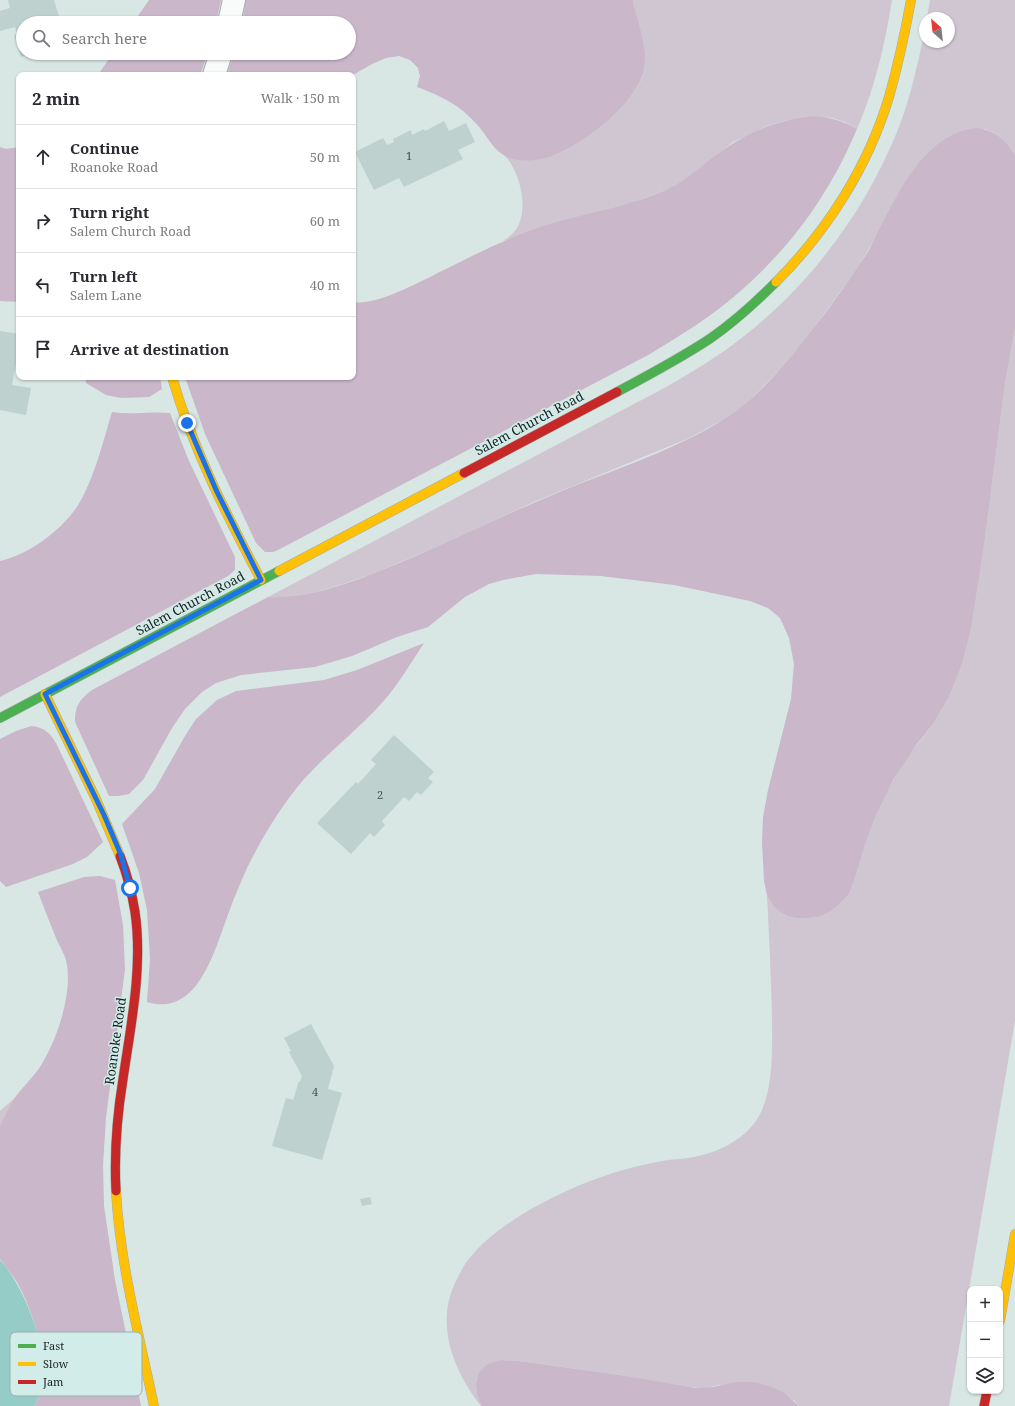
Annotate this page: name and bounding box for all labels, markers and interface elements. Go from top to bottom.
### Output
north arrow [919,12,955,48]
search box [16,16,356,60]
icon: search [30,27,52,49]
text: Search here [62,28,147,48]
text: 2 min [32,87,80,110]
text: Walk · 150 m [261,89,340,107]
text: Continue [70,138,139,158]
icon: ahead [32,146,54,168]
text: 50 m [310,148,340,166]
house number: 1 [406,148,412,163]
text: Roanoke Road [70,158,158,176]
text: Turn right [70,202,149,222]
icon: right [32,210,54,232]
text: 60 m [310,212,340,230]
text: Salem Church Road [70,222,191,240]
text: Turn left [70,266,138,286]
icon: left [32,274,54,296]
text: 40 m [310,276,340,294]
text: Salem Lane [70,286,142,304]
icon: arrive [32,338,54,360]
text: Arrive at destination [70,339,229,359]
street label: Salem Church Road [471,387,587,459]
route end [178,414,196,432]
street label: Salem Church Road [132,567,248,639]
house number: 2 [377,787,383,802]
route start [121,879,139,897]
street label: Roanoke Road [100,996,130,1086]
house number: 4 [312,1084,318,1099]
map controls [967,1286,1003,1394]
button: + [967,1286,1003,1322]
button: − [967,1322,1003,1358]
legend [10,1332,142,1396]
text: Fast [43,1338,64,1353]
text: Slow [43,1356,69,1371]
button: layers [967,1358,1003,1394]
text: Jam [42,1374,64,1389]

